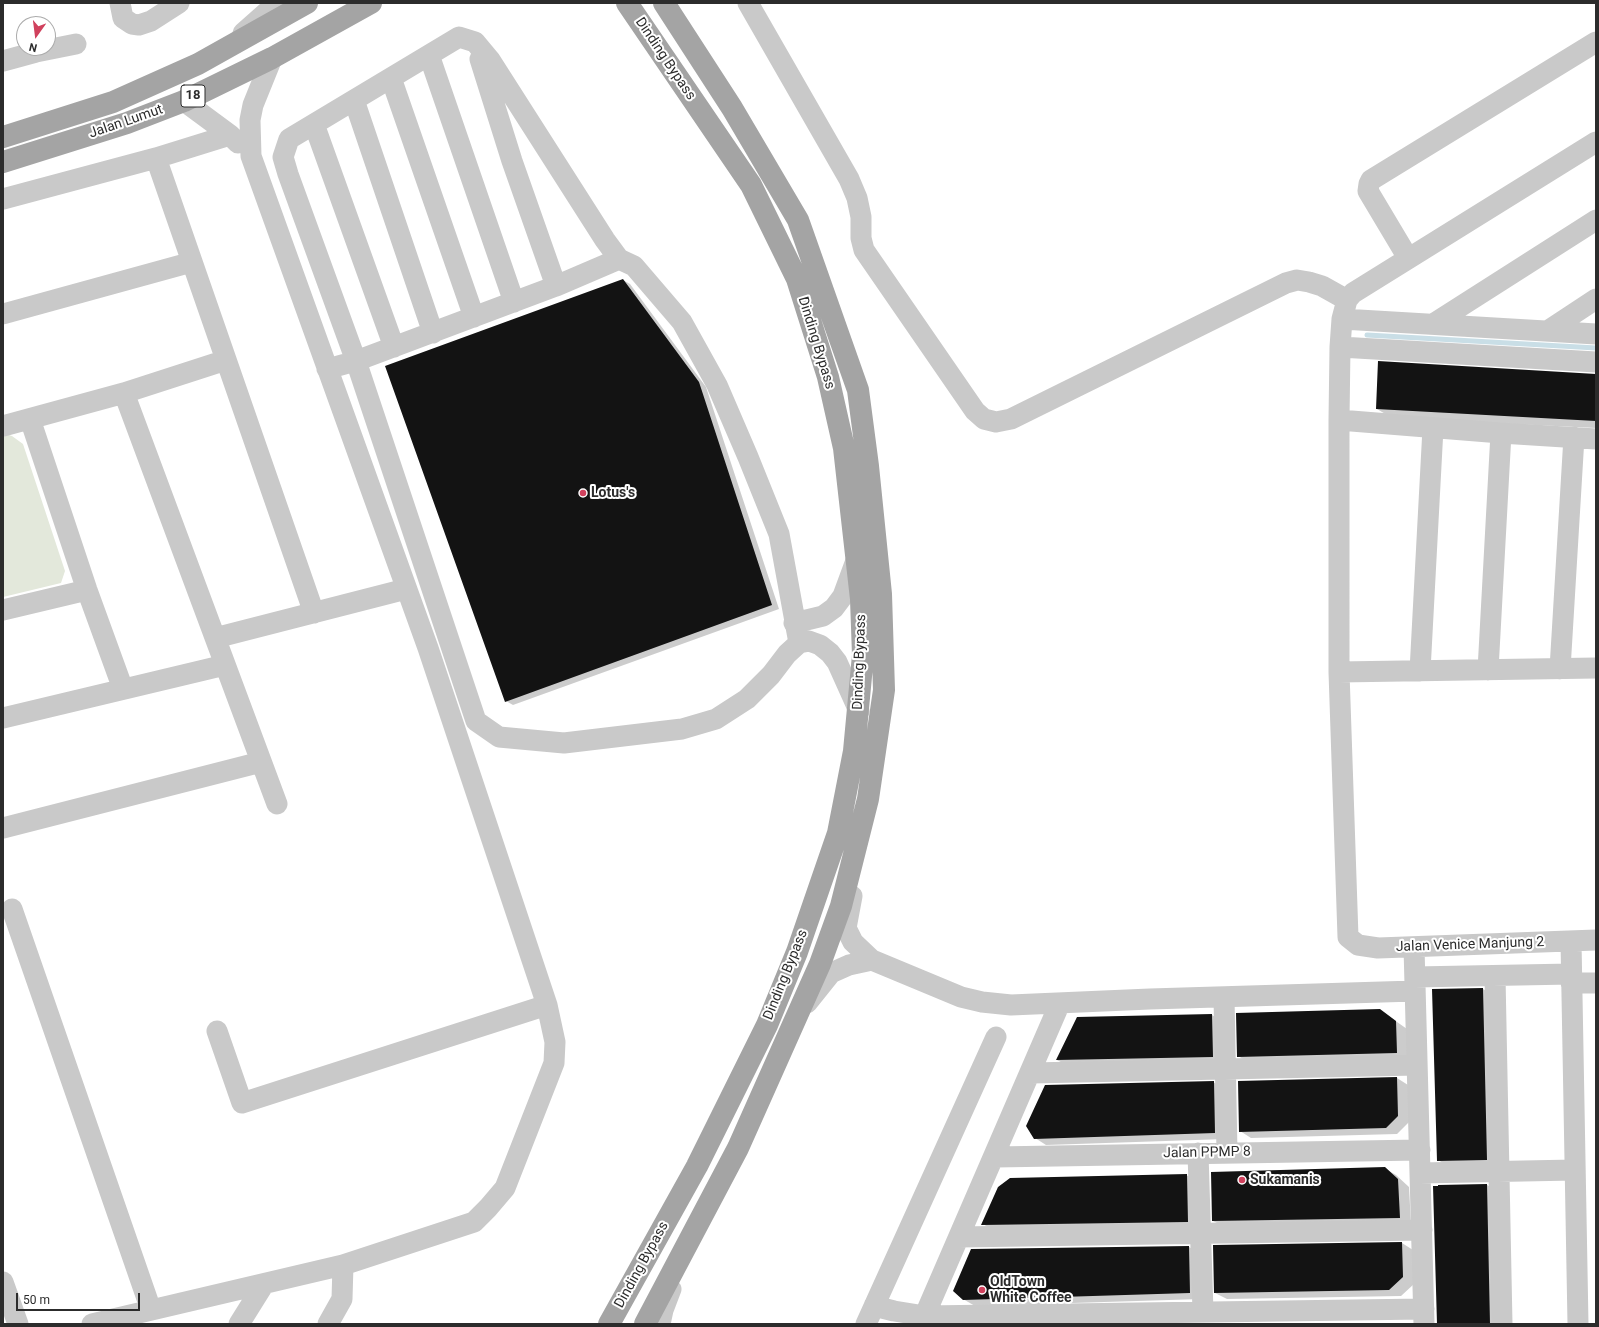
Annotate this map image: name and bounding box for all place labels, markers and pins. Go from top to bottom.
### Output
place label: Lotus's [591,485,635,501]
marker: Lotus's [578,488,588,498]
place label: Sukamanis [1250,1172,1320,1188]
marker: Sukamanis [1237,1175,1247,1185]
place label: OldTown White Coffee [990,1274,1072,1306]
marker: OldTown White Coffee [977,1285,987,1295]

